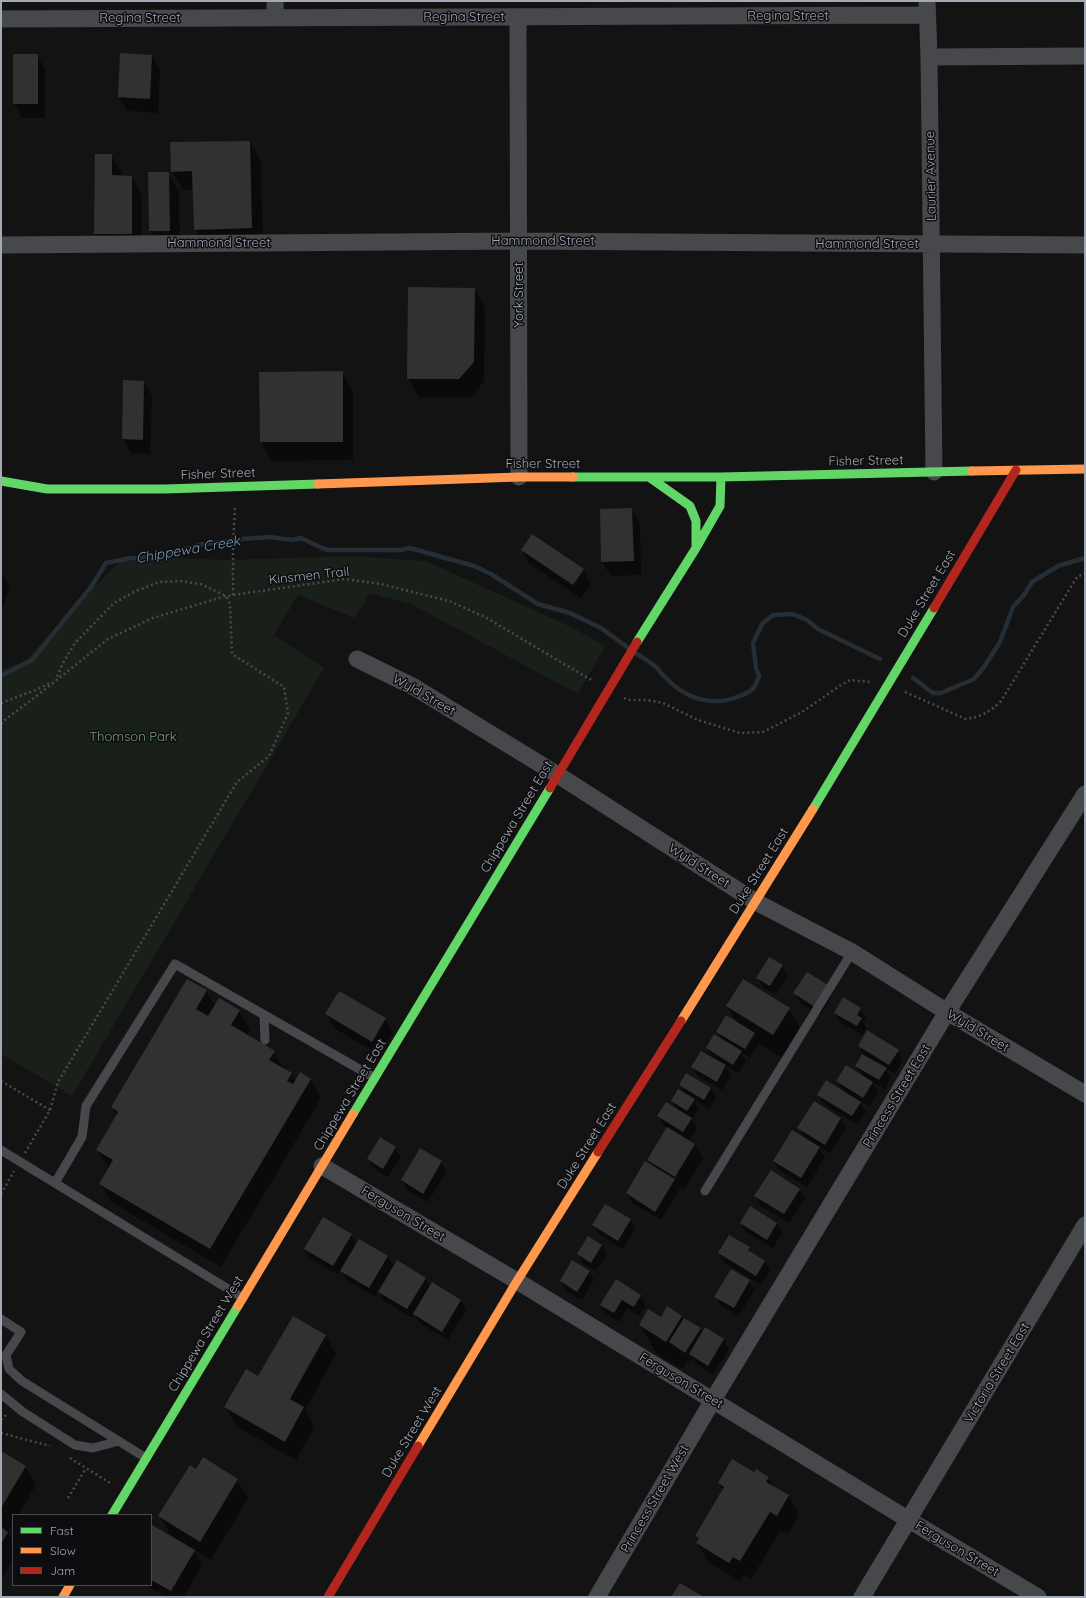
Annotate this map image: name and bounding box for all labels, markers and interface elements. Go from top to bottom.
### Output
street label: Regina Street [747,8,829,24]
street label: Regina Street [423,9,505,25]
street label: Regina Street [99,10,181,26]
street label: Laurier Avenue [922,131,940,221]
street label: Hammond Street [491,233,595,249]
street label: Hammond Street [167,235,271,251]
street label: Hammond Street [815,236,919,252]
street label: York Street [511,262,527,328]
street label: Fisher Street [828,453,904,469]
street label: Fisher Street [505,456,581,472]
street label: Fisher Street [180,465,256,483]
water label: Chippewa Creek [135,533,241,567]
street label: Duke Street East [895,547,959,641]
street label: Kinsmen Trail [268,564,350,588]
street label: Wyld Street [390,671,458,719]
park label: Thomson Park [89,729,177,745]
street label: Chippewa Street East [477,758,557,876]
street label: Duke Street East [726,825,792,917]
street label: Wyld Street [665,840,733,892]
street label: Wyld Street [944,1006,1012,1056]
street label: Chippewa Street East [310,1036,390,1154]
street label: Princess Street East [860,1042,934,1150]
street label: Duke Street East [554,1100,620,1192]
street label: Ferguson Street [358,1183,448,1245]
street label: Chippewa Street West [165,1273,247,1395]
street label: Victoria Street East [961,1320,1033,1426]
street label: Ferguson Street [636,1350,726,1412]
street label: Duke Street West [379,1384,445,1480]
street label: Princess Street West [618,1442,692,1556]
legend [12,1514,152,1586]
street label: Ferguson Street [912,1518,1002,1580]
text: Fast [50,1523,74,1538]
text: Slow [50,1543,76,1558]
text: Jam [50,1563,75,1578]

